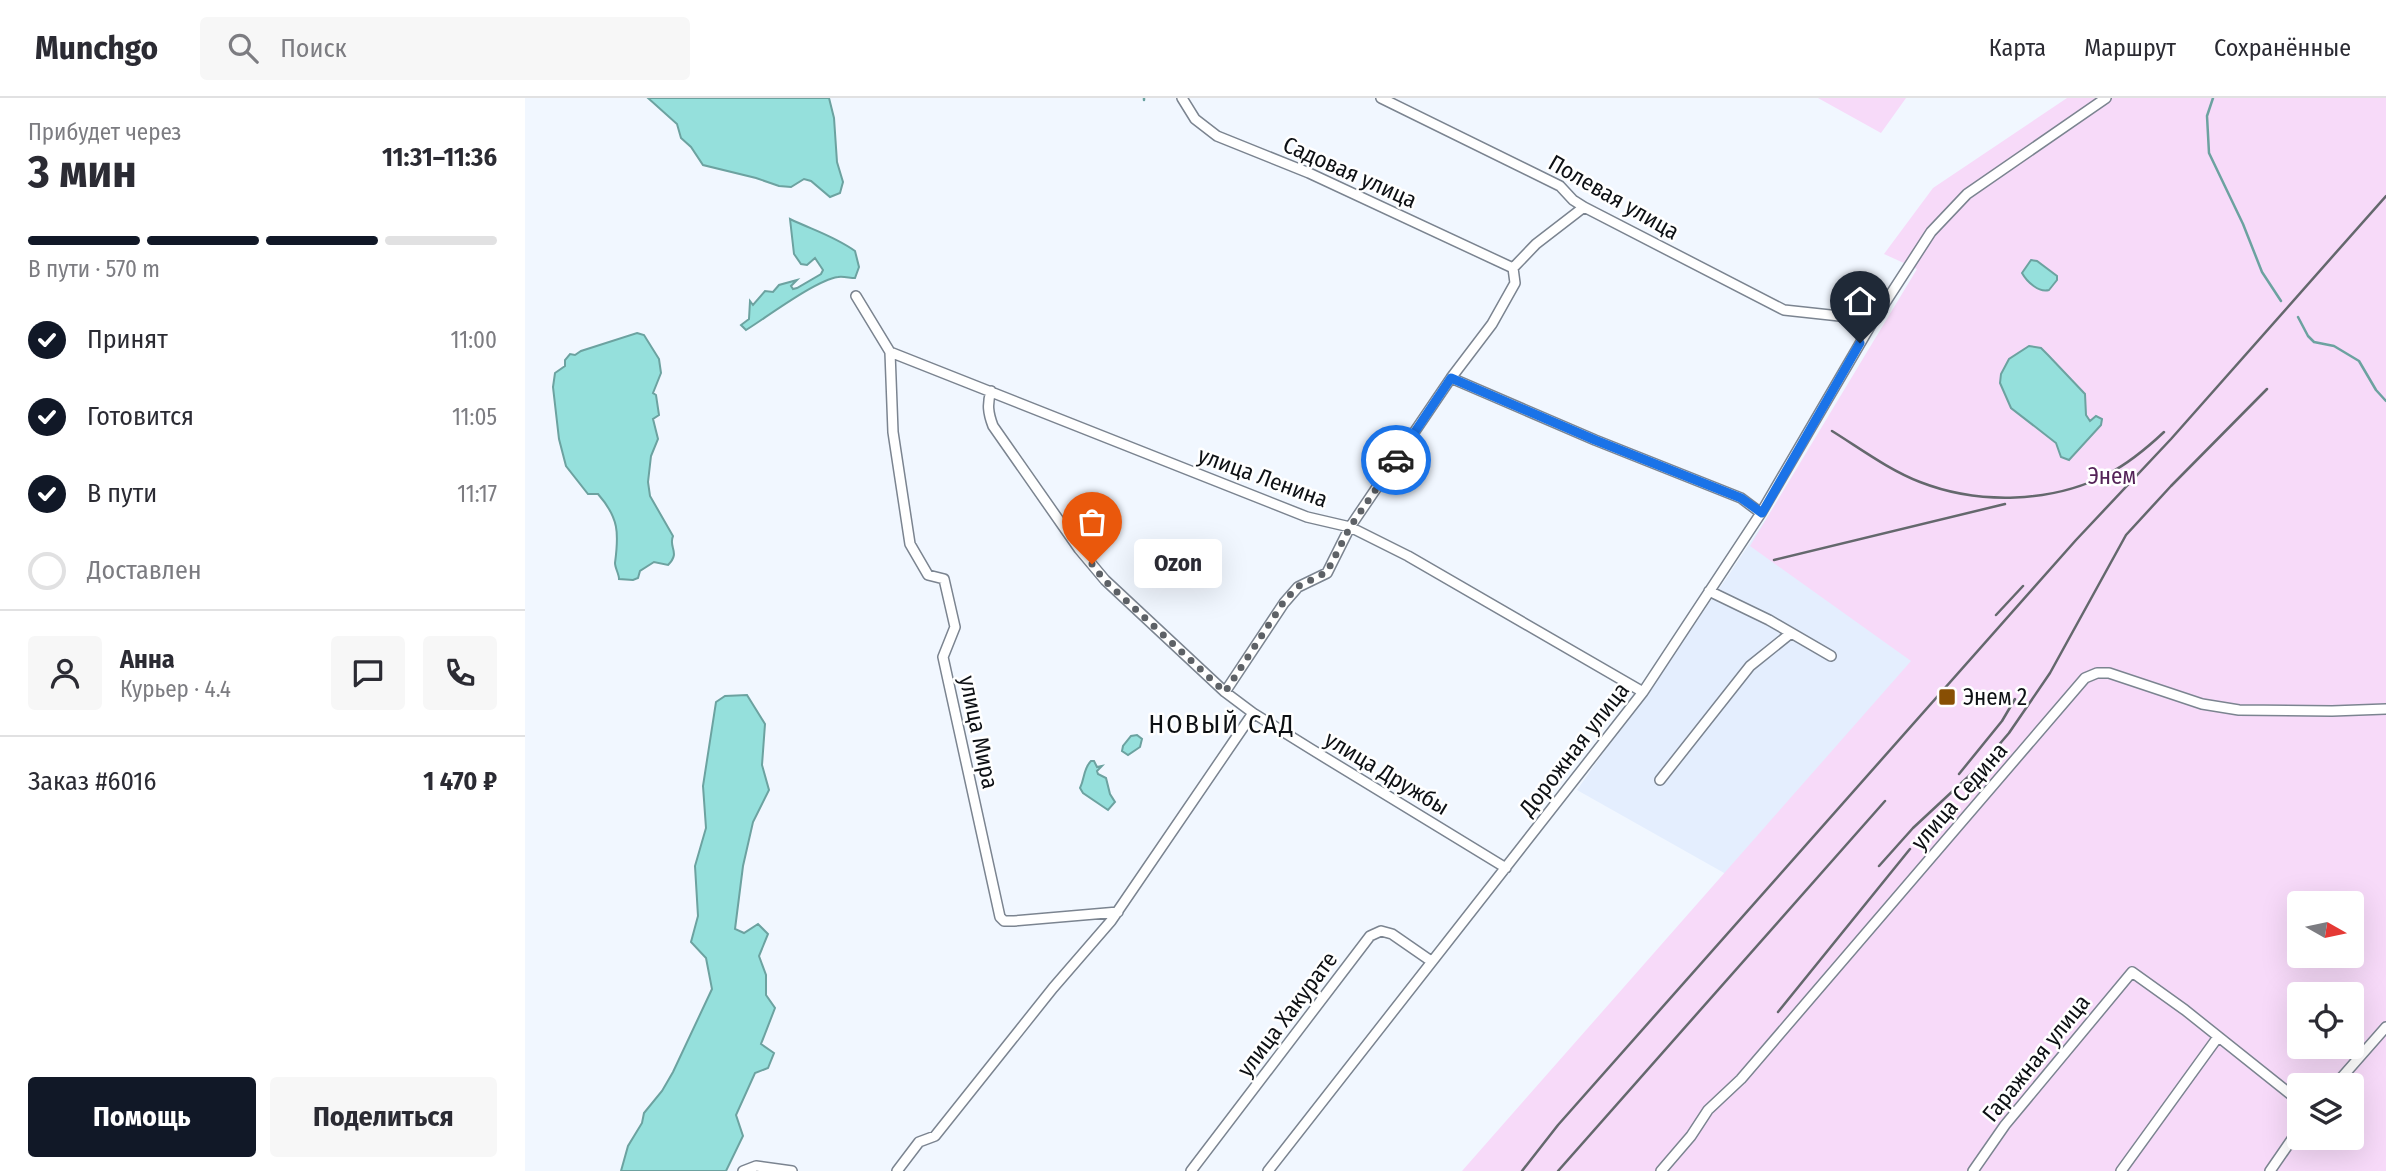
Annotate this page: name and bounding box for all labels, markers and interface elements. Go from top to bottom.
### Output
search box [200,17,690,80]
text: Munchgo [35,28,158,68]
icon: search [224,29,262,67]
text: Поиск [280,33,347,64]
text: Карта [1989,34,2046,62]
text: Маршрут [2084,34,2176,62]
text: Сохранённые [2214,34,2351,62]
text: Прибудет через [28,118,181,146]
street label: Садовая улица [1279,130,1421,214]
text: 11:31–11:36 [382,142,497,173]
text: 3 мин [28,144,137,199]
street label: Полевая улица [1544,148,1684,246]
text: В пути · 570 m [28,255,160,283]
pin [1830,271,1890,343]
icon: home [1841,282,1879,320]
icon: check [28,321,66,359]
text: Принят [87,324,168,355]
text: 11:00 [451,326,497,354]
icon: check [28,398,66,436]
text: Готовится [87,401,194,432]
text: 11:05 [452,403,497,431]
courier [1361,425,1431,495]
street label: улица Ленина [1194,441,1332,513]
icon: car [1377,441,1415,479]
park label: Энем [2088,462,2136,490]
icon: check [28,475,66,513]
text: В пути [87,478,157,509]
text: 11:17 [457,480,497,508]
pin [1062,492,1122,564]
icon: bag [1073,503,1111,541]
callout: Ozon [1134,540,1221,588]
text: Ozon [1154,549,1202,577]
text: Доставлен [87,555,202,586]
button: person [28,636,102,710]
button: chat [331,636,405,710]
button: phone [423,636,497,710]
text: Анна [120,644,175,675]
street label: улица Мира [953,673,1005,791]
text: Курьер · 4.4 [120,675,231,703]
street label: Дорожная улица [1513,677,1635,822]
place label: Энем 2 [1963,683,2027,711]
marker: Энем 2 [1937,687,1957,707]
district label: НОВЫЙ САД [1149,709,1295,740]
street label: улица Дружбы [1320,725,1454,821]
street label: улица Седина [1905,737,2013,855]
text: Заказ #6016 [28,766,156,797]
text: 1 470 ₽ [423,766,497,797]
north arrow [2287,891,2364,968]
map controls [2287,891,2364,1150]
street label: улица Хакурате [1231,946,1343,1082]
button: locate [2287,982,2364,1059]
street label: Гаражная улица [1976,989,2096,1127]
button: layers [2287,1073,2364,1150]
button: Помощь [28,1077,256,1157]
button: Поделиться [270,1077,497,1157]

